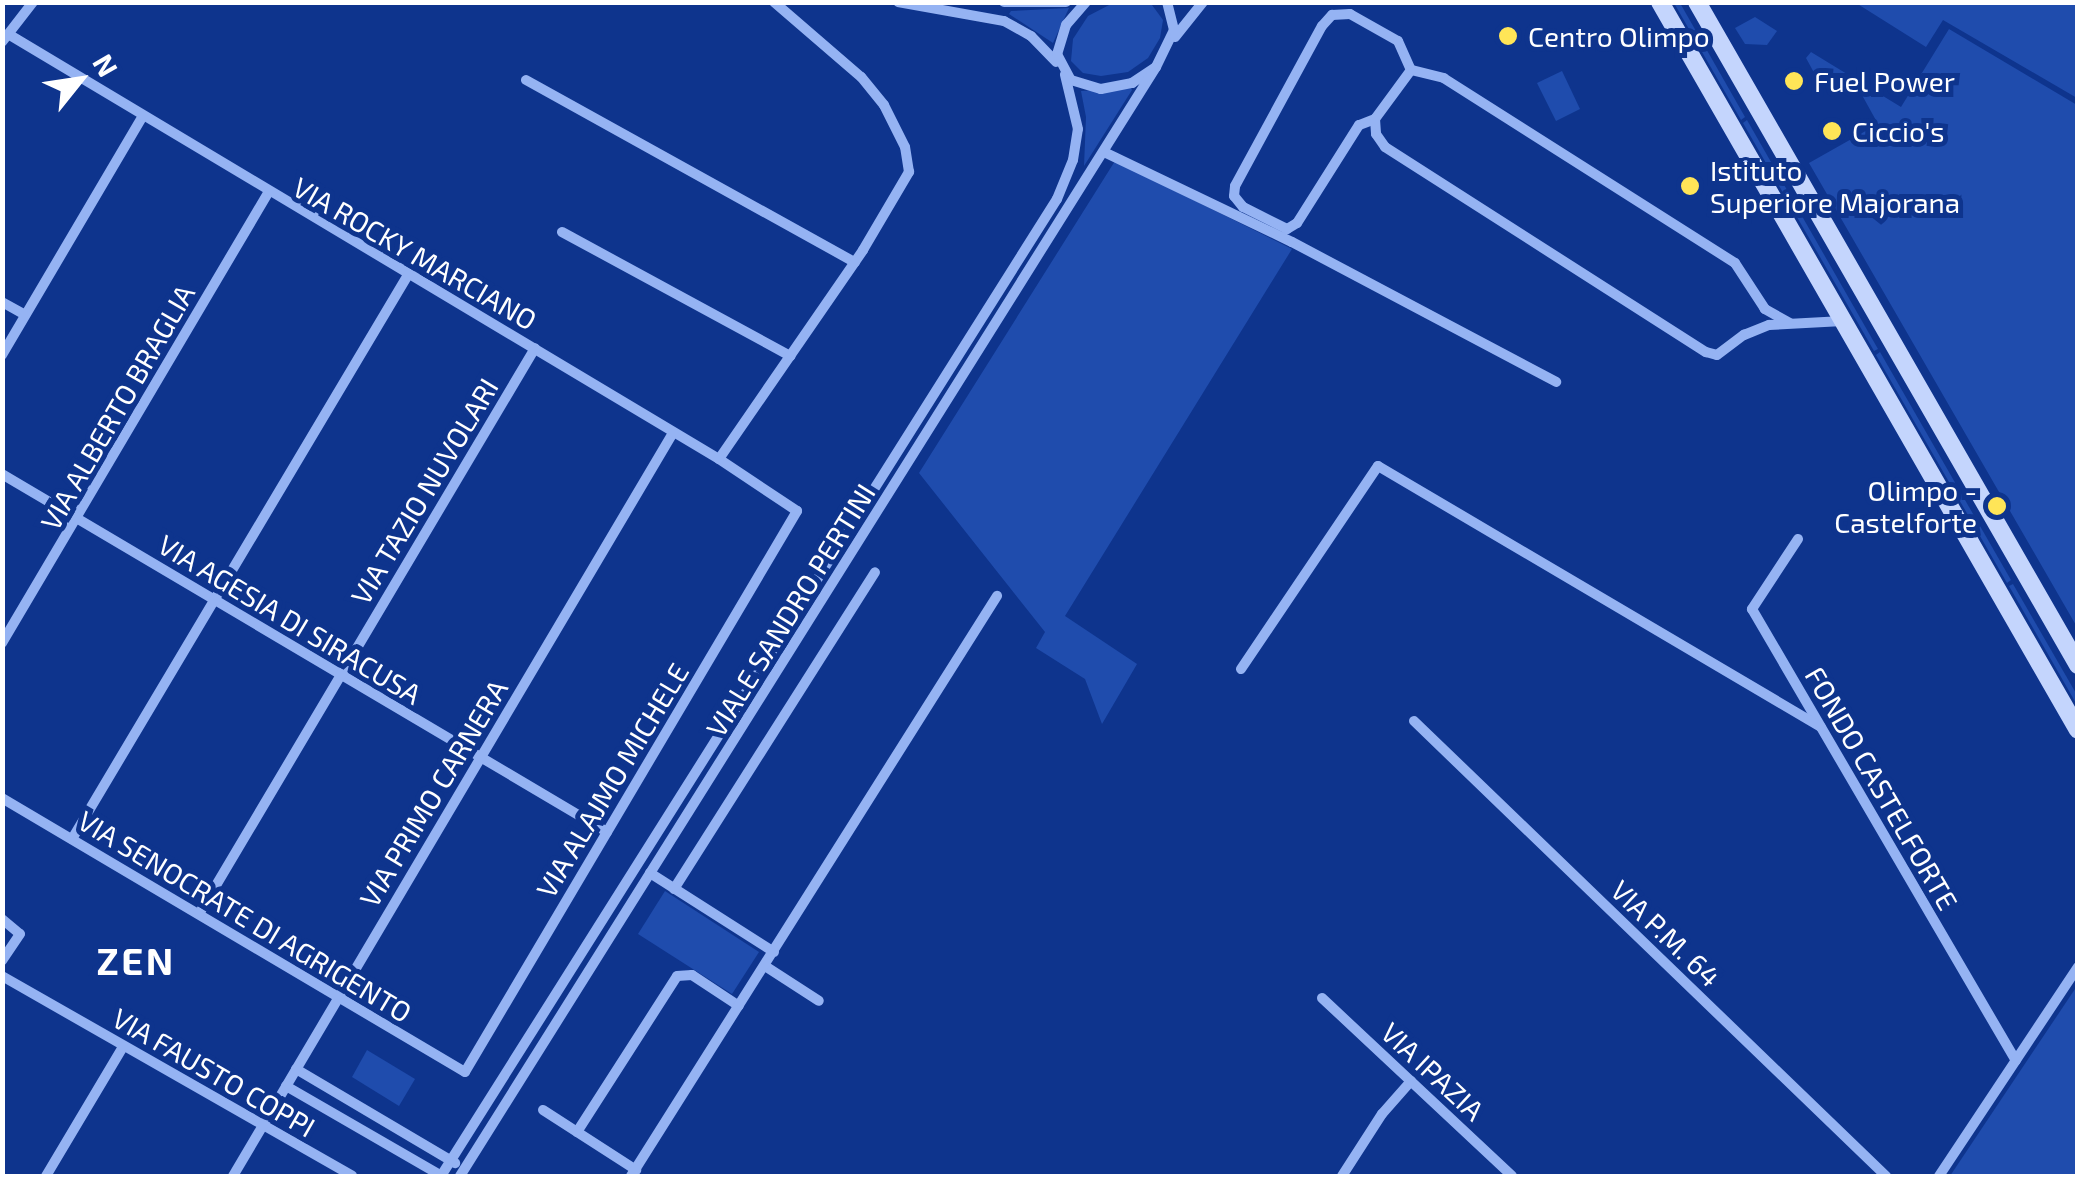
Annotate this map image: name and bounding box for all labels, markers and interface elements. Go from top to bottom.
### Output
place label: Centro Olimpo [1528,19,1710,53]
marker: Centro Olimpo [1497,25,1519,47]
north arrow [30,30,130,130]
text: N [86,48,126,82]
place label: Fuel Power [1814,64,1956,98]
marker: Fuel Power [1783,70,1805,92]
place label: Ciccio's [1852,114,1944,148]
marker: Ciccio's [1821,120,1843,142]
place label: Istituto Superiore Majorana [1710,153,1960,219]
street label: VIA ROCKY MARCIANO [287,169,543,337]
marker: Istituto Superiore Majorana [1679,175,1701,197]
street label: VIA ALBERTO BRAGLIA [33,278,201,536]
street label: VIA TAZIO NUVOLARI [343,372,505,610]
place label: Olimpo - Castelforte [1834,473,1977,539]
street label: VIALE SANDRO PERTINI [698,477,882,743]
marker: Olimpo - Castelforte [1986,495,2008,517]
street label: VIA AGESIA DI SIRACUSA [152,527,428,711]
street label: VIA ALAJMO MICHELE [528,656,696,904]
street label: FONDO CASTELFORTE [1799,661,1965,915]
street label: VIA PRIMO CARNERA [352,673,514,913]
street label: VIA SENOCRATE DI AGRIGENTO [72,803,418,1029]
street label: VIA P.M. 64 [1604,873,1728,993]
district label: ZEN [96,938,176,984]
street label: VIA FAUSTO COPPI [106,1000,322,1144]
street label: VIA IPAZIA [1374,1015,1492,1127]

